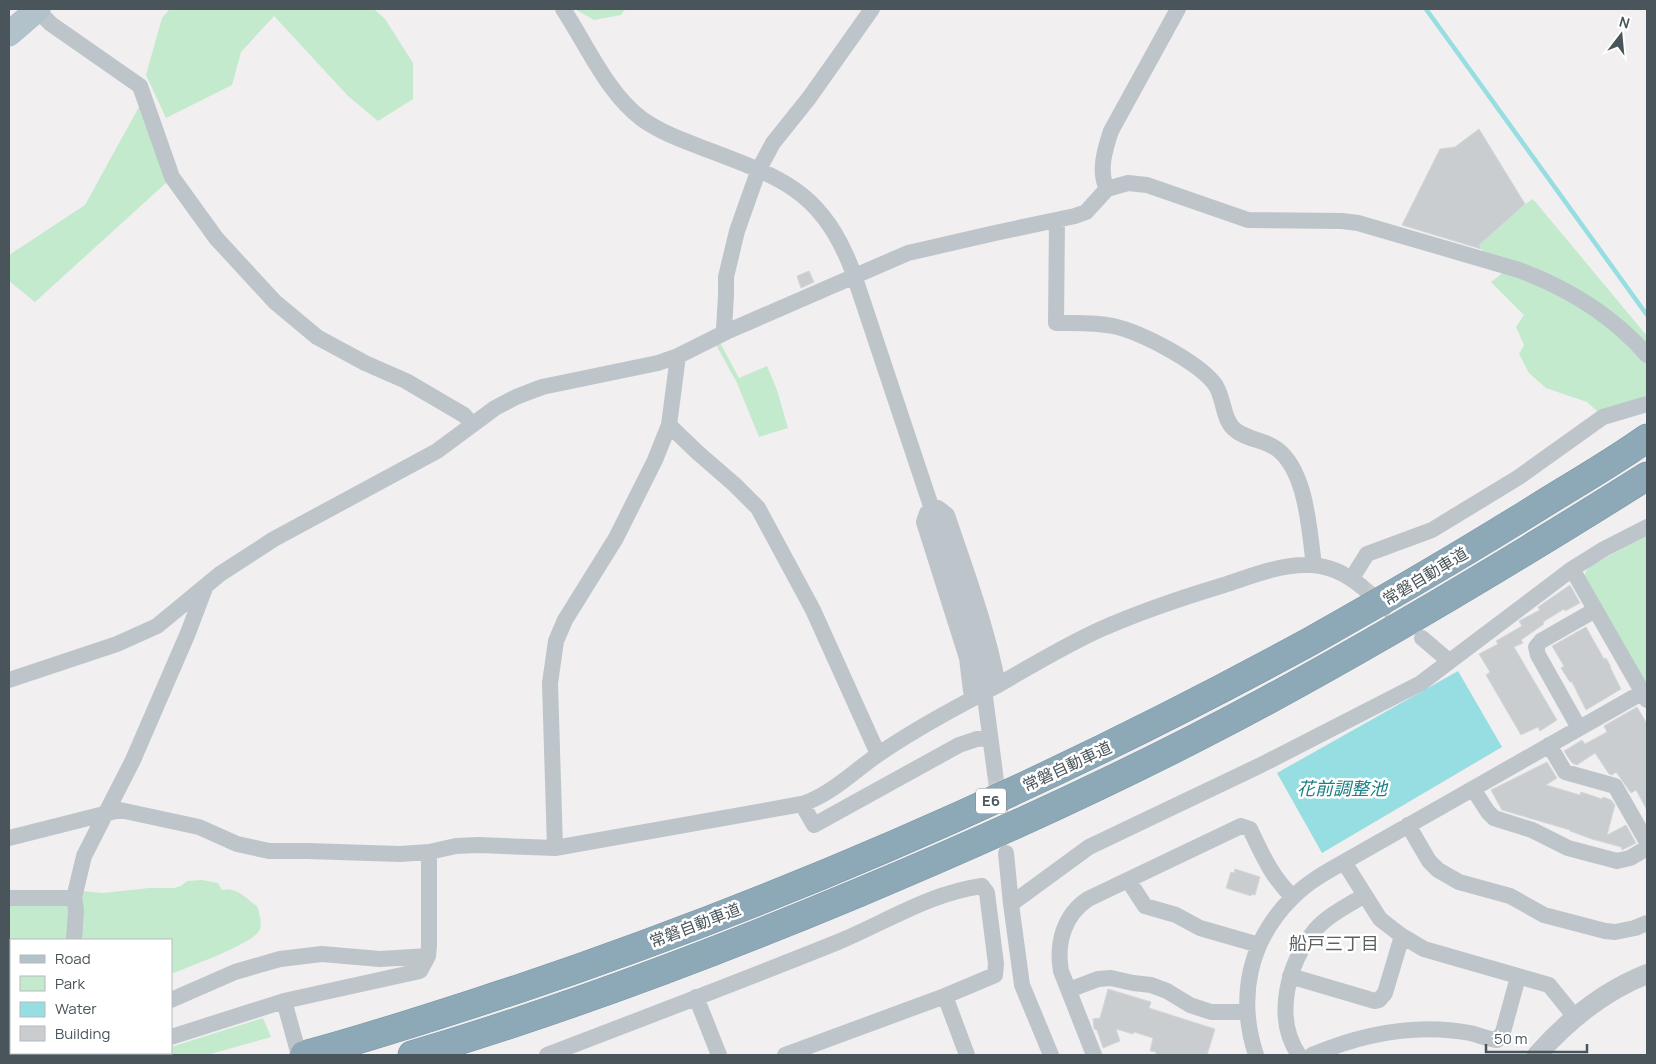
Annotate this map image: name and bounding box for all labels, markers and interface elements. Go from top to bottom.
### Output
north arrow [1596,10,1646,60]
text: N [1617,12,1632,33]
street label: 常磐自動車道 [1378,542,1472,610]
street label: 常磐自動車道 [1019,736,1115,796]
water label: 花前調整池 [1297,776,1389,800]
road number: E6 [976,788,1006,814]
street label: 常磐自動車道 [646,898,744,952]
district label: 船戸三丁目 [1289,931,1379,955]
legend [10,939,172,1054]
text: Road [55,948,91,969]
text: Park [55,973,85,994]
text: Water [55,998,97,1019]
scale bar [1486,1022,1587,1054]
text: Building [55,1023,110,1044]
text: 50 m [1494,1028,1528,1049]

